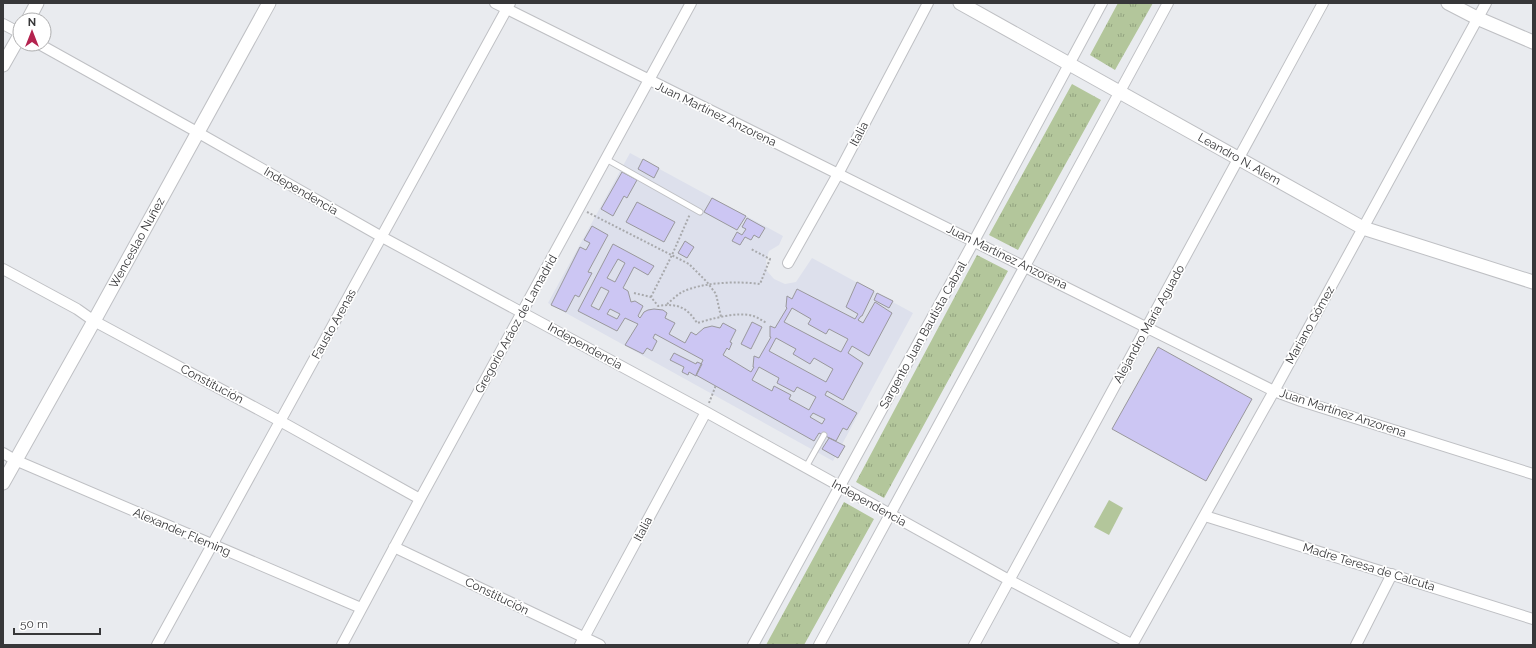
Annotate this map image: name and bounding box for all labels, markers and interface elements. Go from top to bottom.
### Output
north arrow [12,12,52,52]
text: N [28,16,36,29]
street label: Juan Martínez Anzorena [653,79,779,149]
street label: Italia [847,119,871,149]
street label: Leandro N. Alem [1195,130,1283,188]
street label: Independencia [261,164,341,218]
street label: Wenceslao Nuñez [106,195,168,291]
street label: Juan Martínez Anzorena [944,222,1070,292]
street label: Gregorio Aráoz de Lamadrid [472,252,560,396]
street label: Sargento Juan Bautista Cabral [877,258,970,411]
street label: Alejandro María Aguado [1111,262,1187,386]
street label: Mariano Gómez [1283,283,1337,367]
street label: Fausto Arenas [309,286,359,362]
street label: Independencia [545,320,625,372]
street label: Constitución [178,362,246,406]
street label: Juan Martínez Anzorena [1278,386,1408,440]
street label: Independencia [829,477,909,529]
street label: Alexander Fleming [131,505,233,559]
street label: Italia [631,514,655,544]
street label: Madre Teresa de Calcuta [1301,540,1437,594]
street label: Constitución [463,575,531,617]
scale bar [14,610,100,636]
text: 50 m [20,617,48,631]

